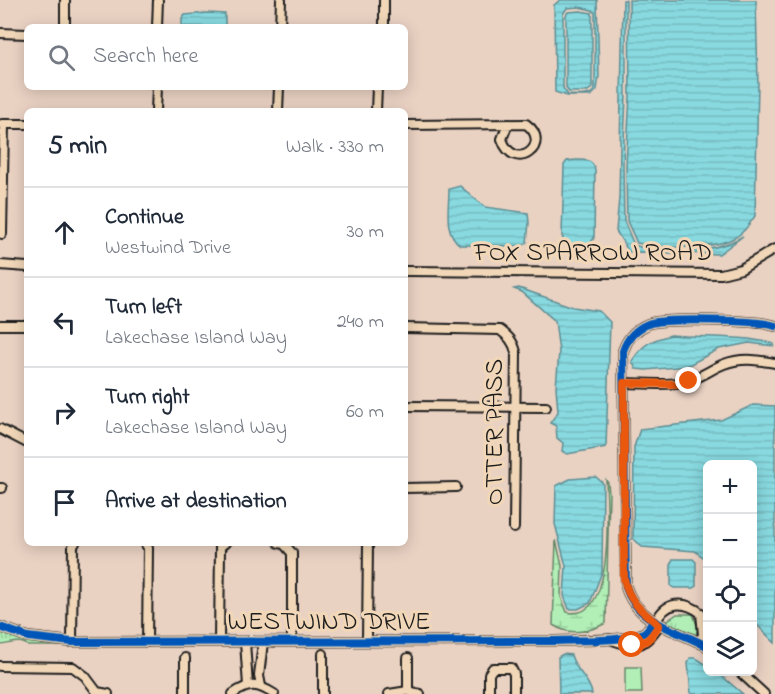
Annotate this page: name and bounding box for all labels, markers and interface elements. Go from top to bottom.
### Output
search box [24,24,408,90]
icon: search [45,41,78,74]
text: Search here [93,41,198,73]
text: 5 min [48,128,107,166]
text: Walk · 330 m [286,133,384,162]
text: Continue [105,202,184,234]
icon: ahead [48,216,81,249]
text: 30 m [347,218,384,247]
text: Westwind Drive [105,234,231,263]
street label: FOX SPARROW ROAD [473,235,712,273]
text: Turn left [105,292,182,324]
icon: left [48,306,81,339]
text: 240 m [337,308,384,337]
text: Lakechase Island Way [105,324,287,353]
street label: OTTER PASS [477,359,515,505]
route end [675,367,701,393]
text: Turn right [105,382,190,414]
icon: right [48,396,81,429]
text: 60 m [346,398,384,427]
text: Lakechase Island Way [105,414,287,443]
map controls [703,460,757,676]
button: + [703,460,757,514]
icon: arrive [48,486,81,519]
text: Arrive at destination [105,486,287,518]
button: − [703,514,757,568]
button: locate [703,568,757,622]
street label: WESTWIND DRIVE [228,604,430,642]
button: layers [703,622,757,676]
route start [618,631,644,657]

